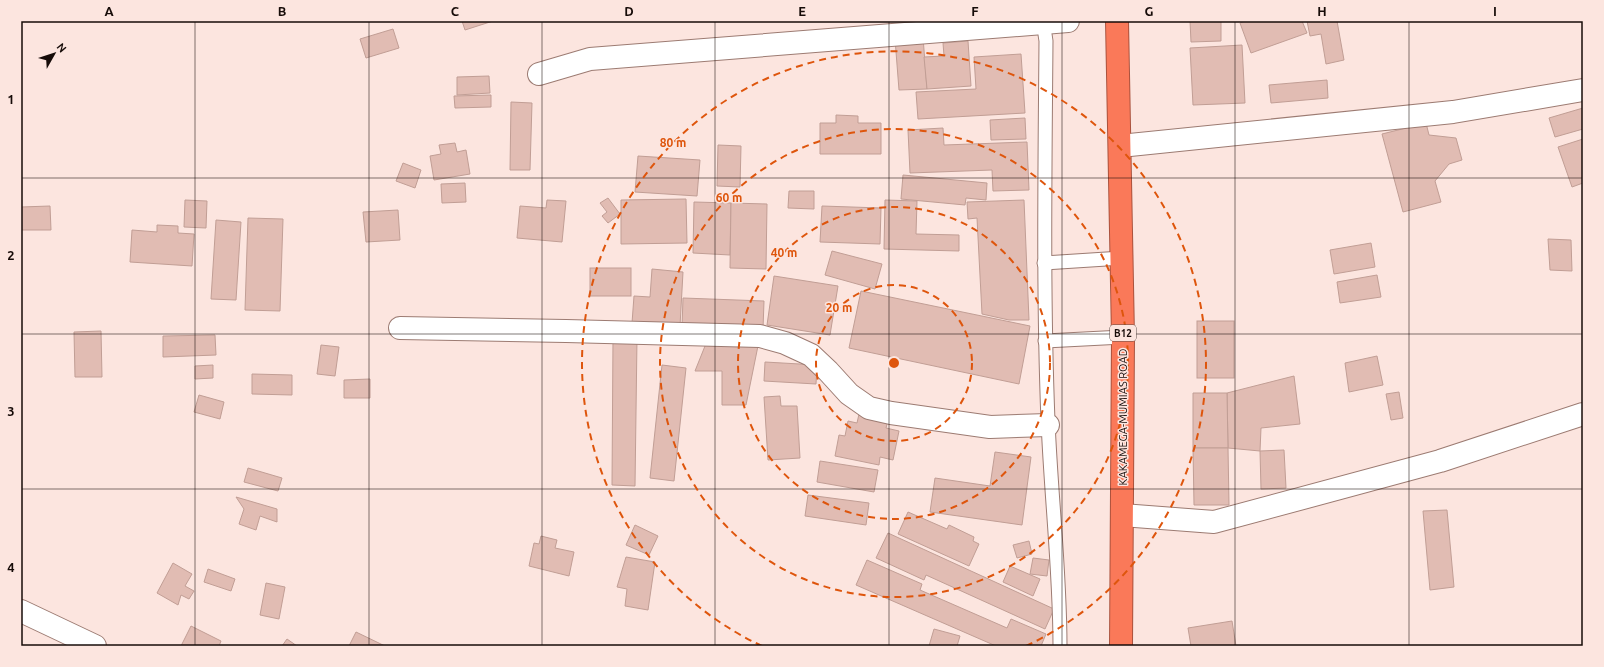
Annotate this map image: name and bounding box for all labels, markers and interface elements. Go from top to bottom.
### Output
text: A [104,4,114,18]
text: B [278,4,287,18]
text: C [451,4,460,18]
text: D [624,4,634,18]
text: E [798,4,806,18]
text: F [971,4,979,18]
text: G [1145,4,1154,18]
text: H [1317,4,1327,18]
text: I [1493,4,1497,18]
north arrow [34,34,74,74]
text: N [55,41,69,55]
text: 1 [7,92,15,106]
text: 80 m [660,136,686,149]
text: 60 m [716,191,742,204]
text: 40 m [771,246,797,259]
text: 2 [7,248,15,262]
text: 20 m [826,301,852,314]
road number: B12 [1110,325,1136,341]
street label: KAKAMEGA-MUMIAS ROAD [1117,348,1129,485]
centre of rings [887,356,901,370]
text: 3 [7,404,15,418]
text: 4 [7,560,15,574]

